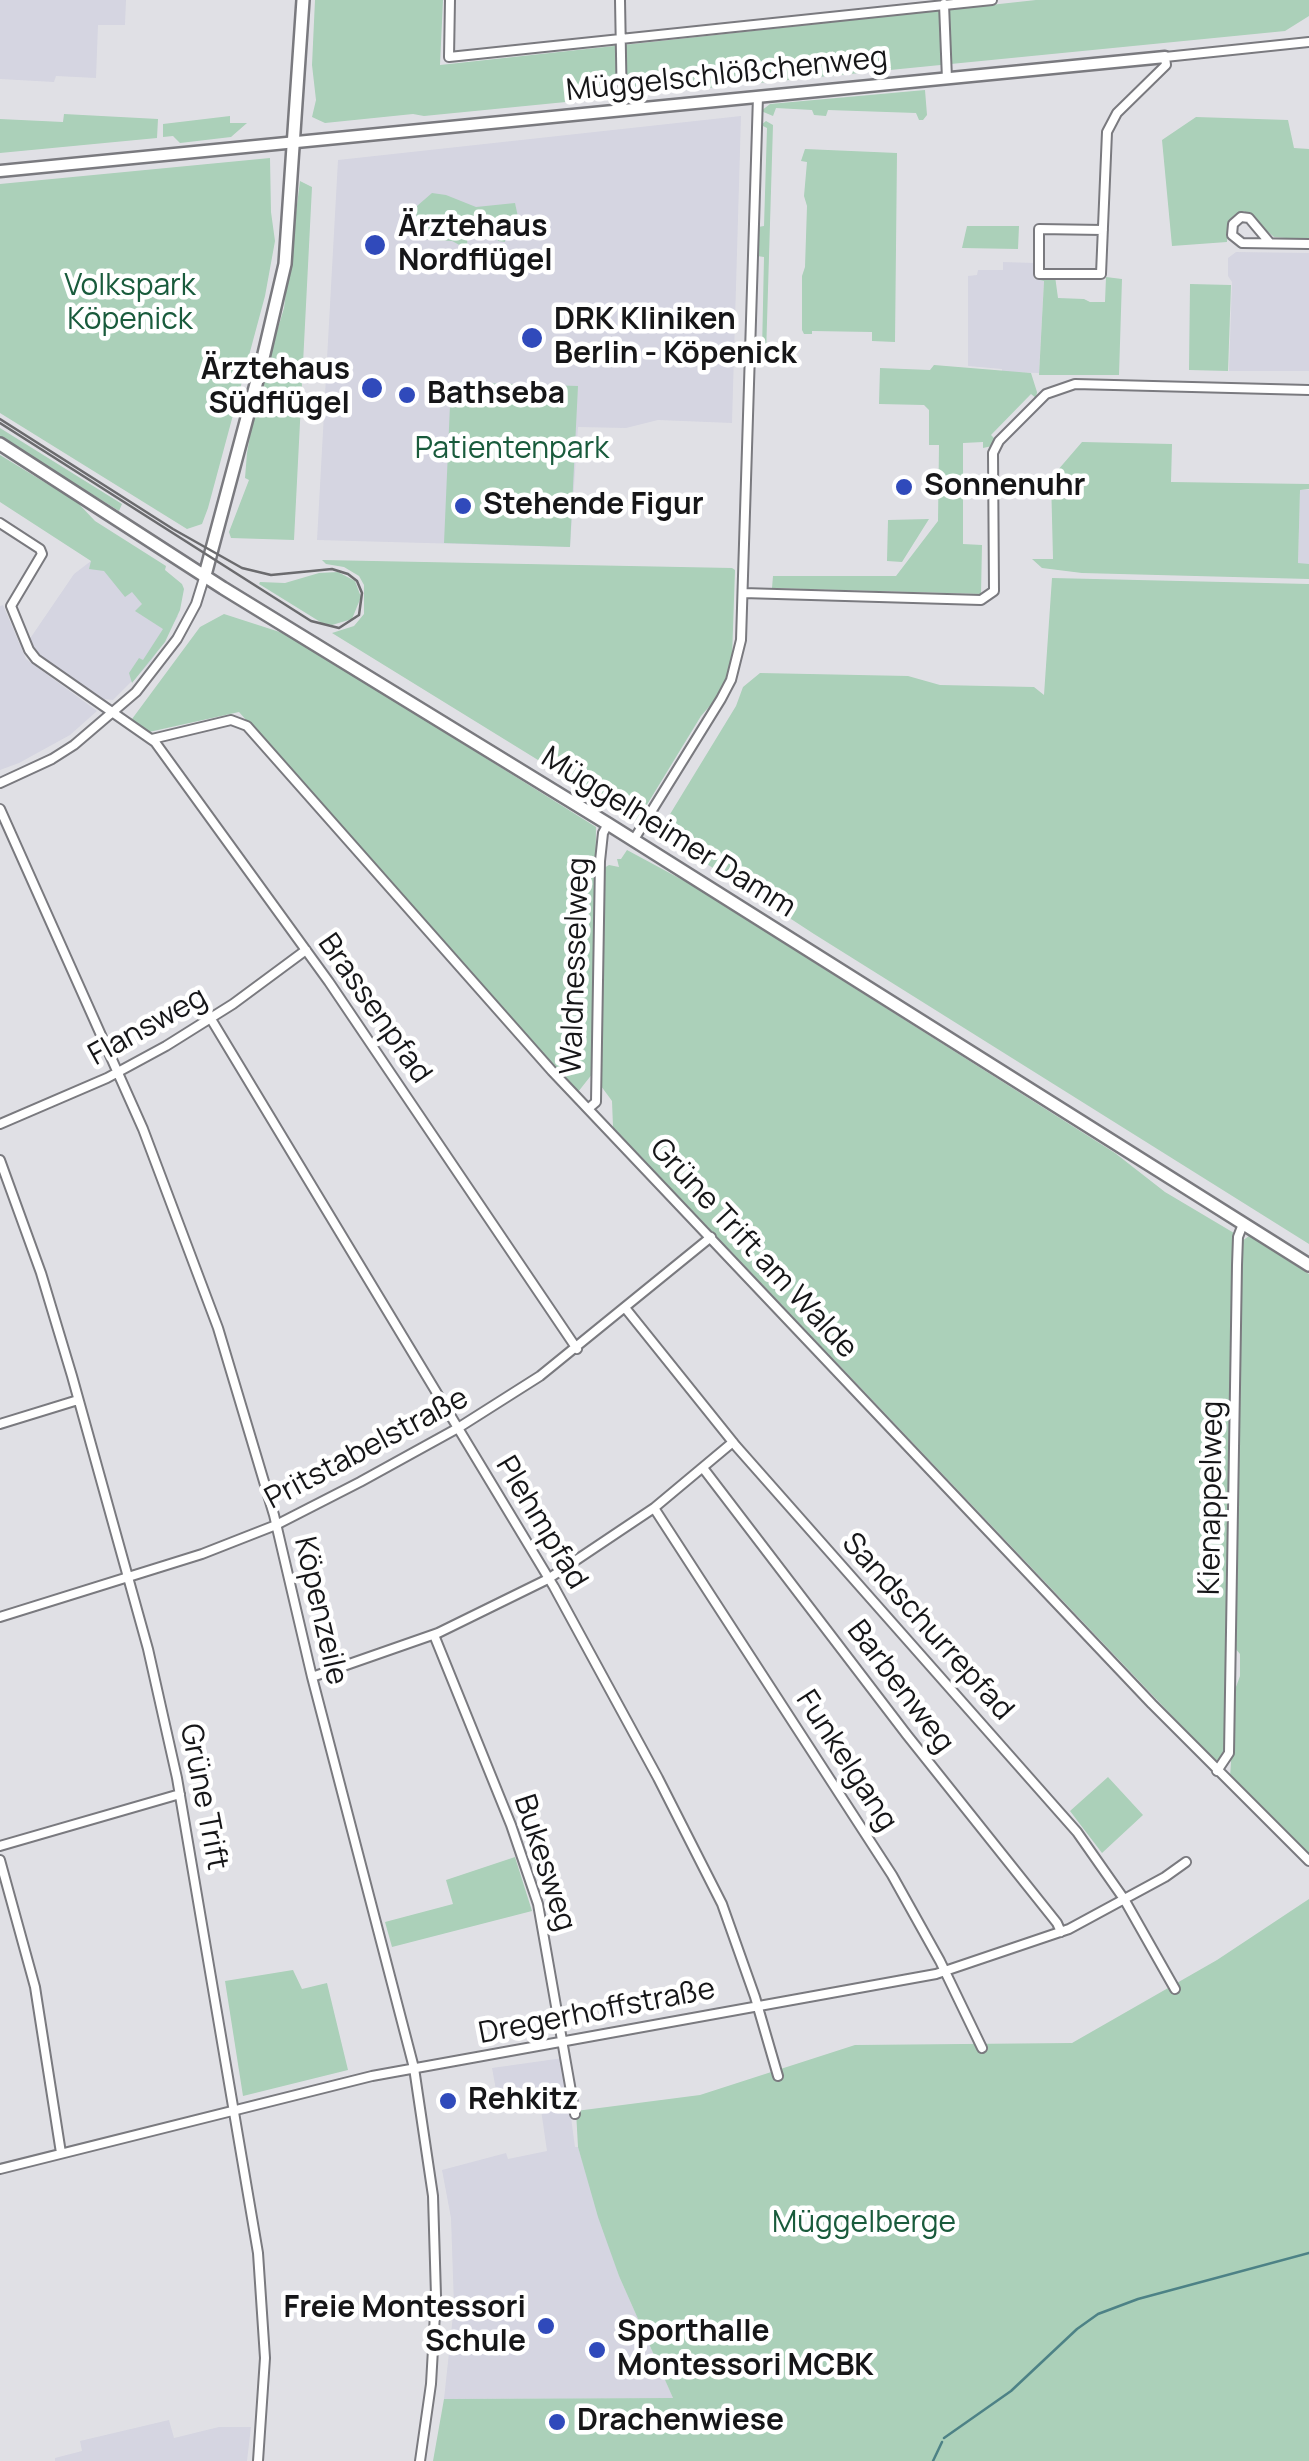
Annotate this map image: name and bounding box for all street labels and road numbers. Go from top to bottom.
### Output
street label: Müggelschlößchenweg [564,40,890,110]
street label: Müggelheimer Damm [534,740,802,926]
street label: Waldnesselweg [554,857,598,1075]
street label: Brassenpfad [309,927,439,1091]
street label: Flansweg [83,980,213,1074]
street label: Grüne Trift am Walde [642,1132,864,1366]
street label: Pritstabelstraße [259,1380,475,1518]
street label: Kienappelweg [1192,1401,1232,1595]
street label: Plehmpfad [487,1450,595,1596]
street label: Sandschurrepfad [834,1526,1020,1728]
street label: Köpenzeile [286,1533,354,1689]
street label: Barbenweg [839,1614,961,1760]
street label: Funkelgang [787,1684,905,1838]
street label: Grüne Trift [171,1721,235,1873]
street label: Bukesweg [505,1790,583,1936]
street label: Dregerhoffstraße [476,1971,718,2053]

